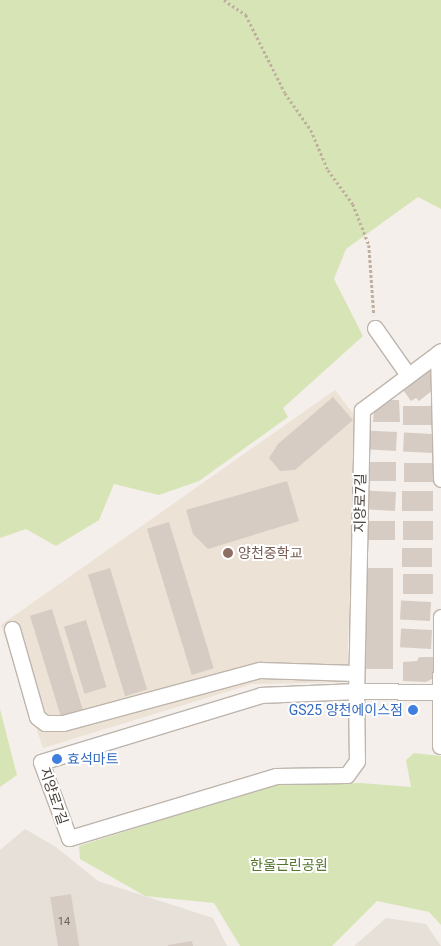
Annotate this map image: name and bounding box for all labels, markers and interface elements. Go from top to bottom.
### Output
street label: 지양로7길 [351,473,369,533]
place label: 양천중학교 [238,545,302,561]
marker: 양천중학교 [222,547,234,559]
place label: GS25 양천에이스점 [289,702,403,718]
marker: GS25 양천에이스점 [407,704,419,716]
place label: 효석마트 [67,751,119,767]
marker: 효석마트 [51,753,63,765]
street label: 지양로7길 [36,765,72,827]
park label: 한울근린공원 [250,857,328,873]
house number: 14 [58,915,70,929]

